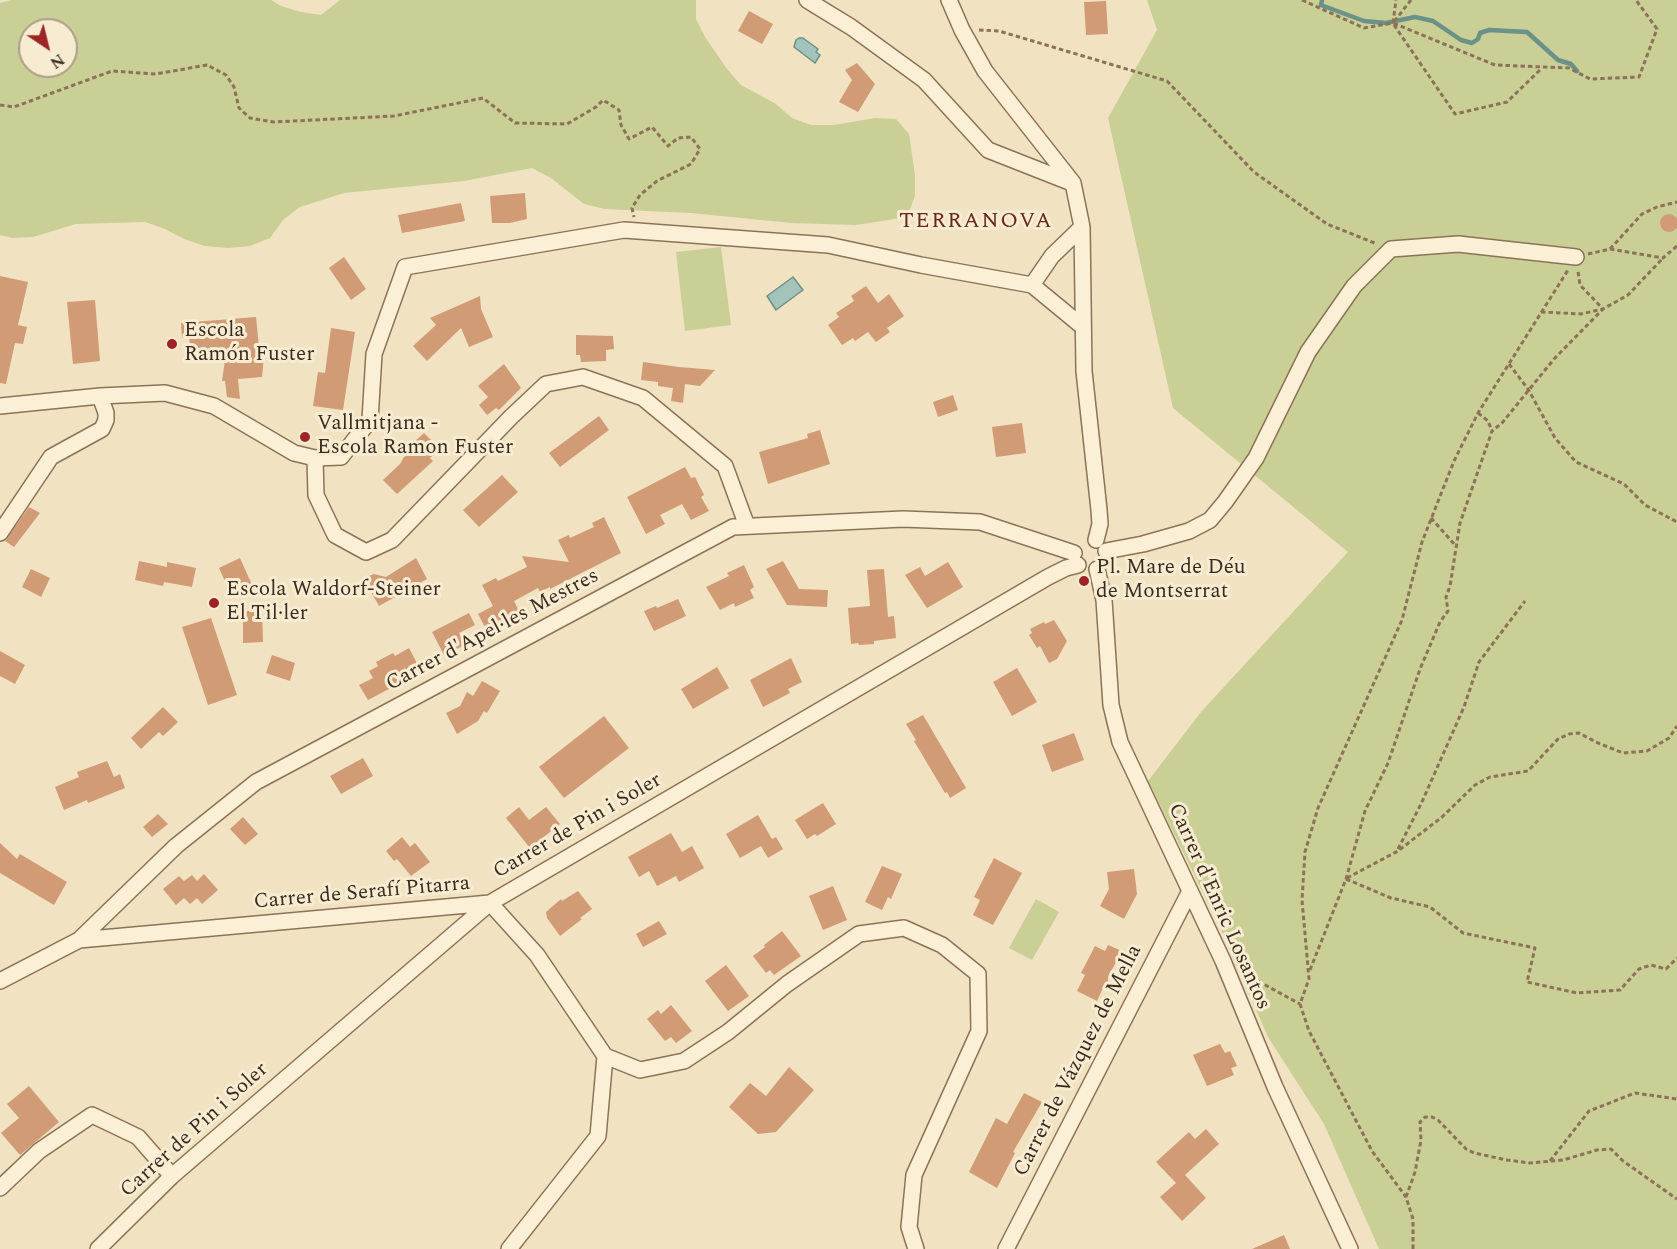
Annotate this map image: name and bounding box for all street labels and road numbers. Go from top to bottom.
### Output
street label: Carrer d'Apel·les Mestres [382,564,604,698]
street label: Carrer de Pin i Soler [489,769,667,885]
street label: Carrer d'Enric Losantos [1161,800,1275,1014]
street label: Carrer de Serafí Pitarra [253,872,471,916]
street label: Carrer de Vázquez de Mella [1010,941,1148,1181]
street label: Carrer de Pin i Soler [116,1058,274,1204]

